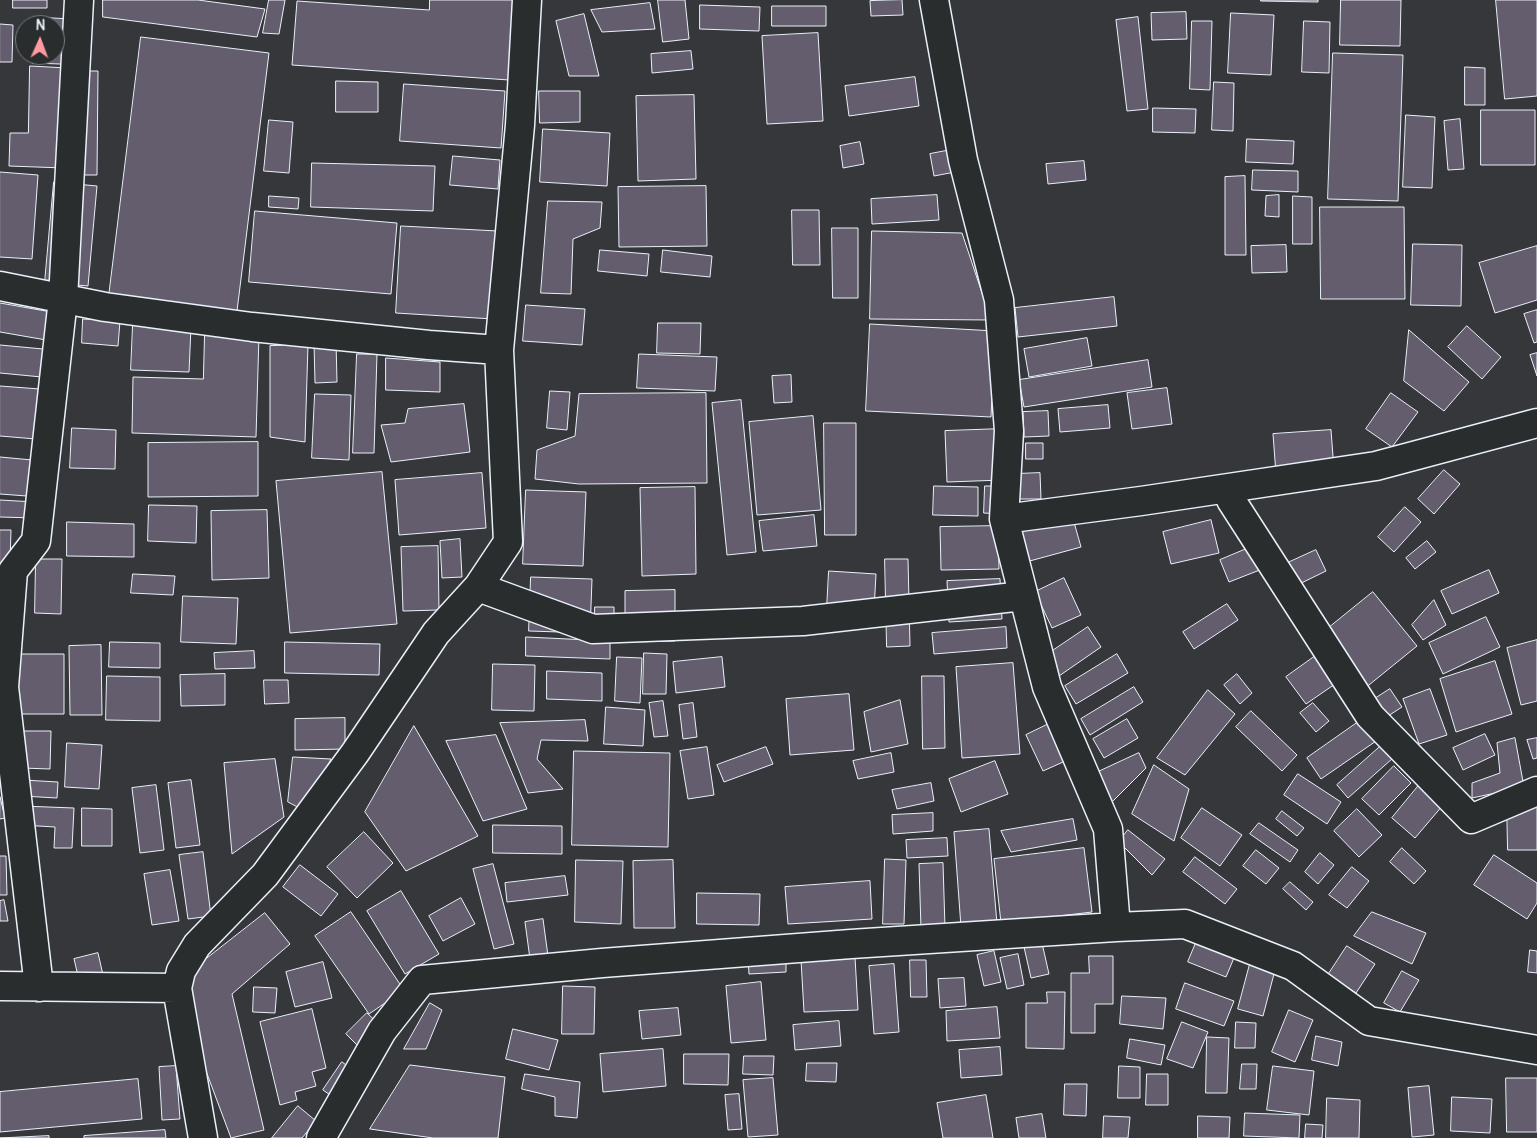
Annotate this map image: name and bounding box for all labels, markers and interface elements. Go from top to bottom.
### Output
north arrow [15,15,65,65]
text: N [35,17,46,34]

